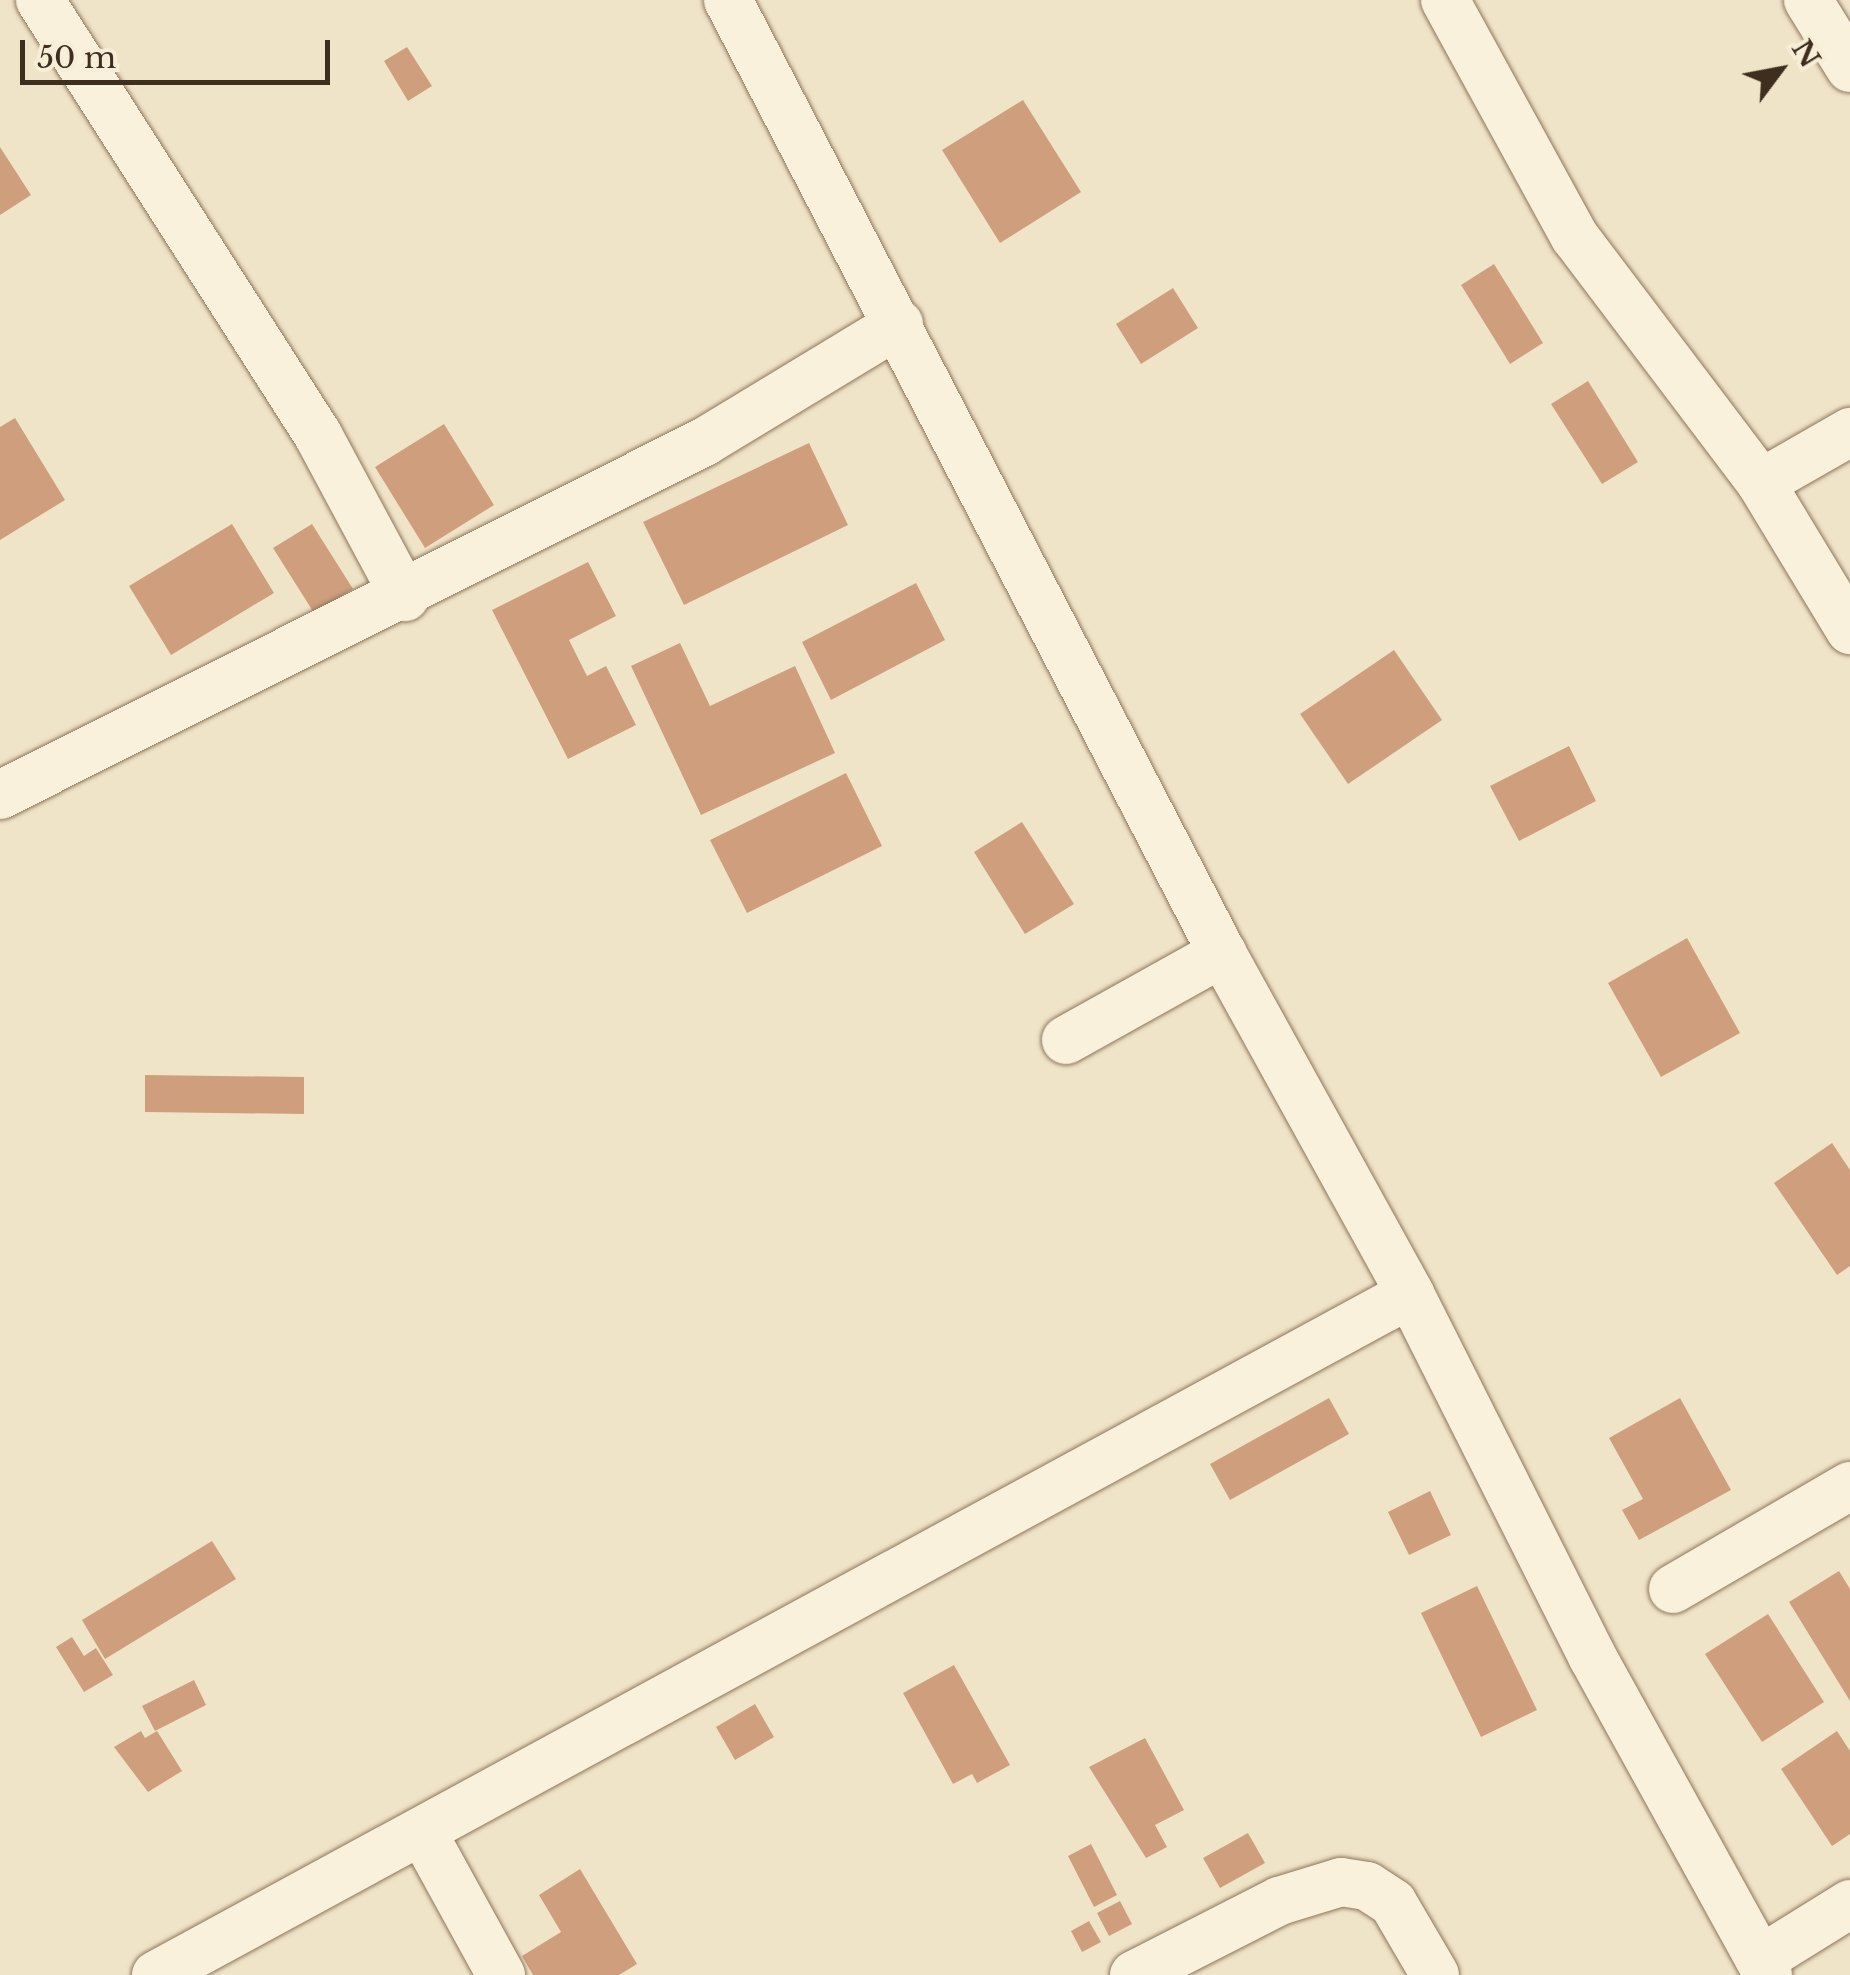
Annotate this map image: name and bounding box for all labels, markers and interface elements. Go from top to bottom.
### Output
scale bar [25,20,335,82]
north arrow [1730,20,1830,120]
text: N [1784,33,1828,74]
text: 50 m [37,39,116,76]

